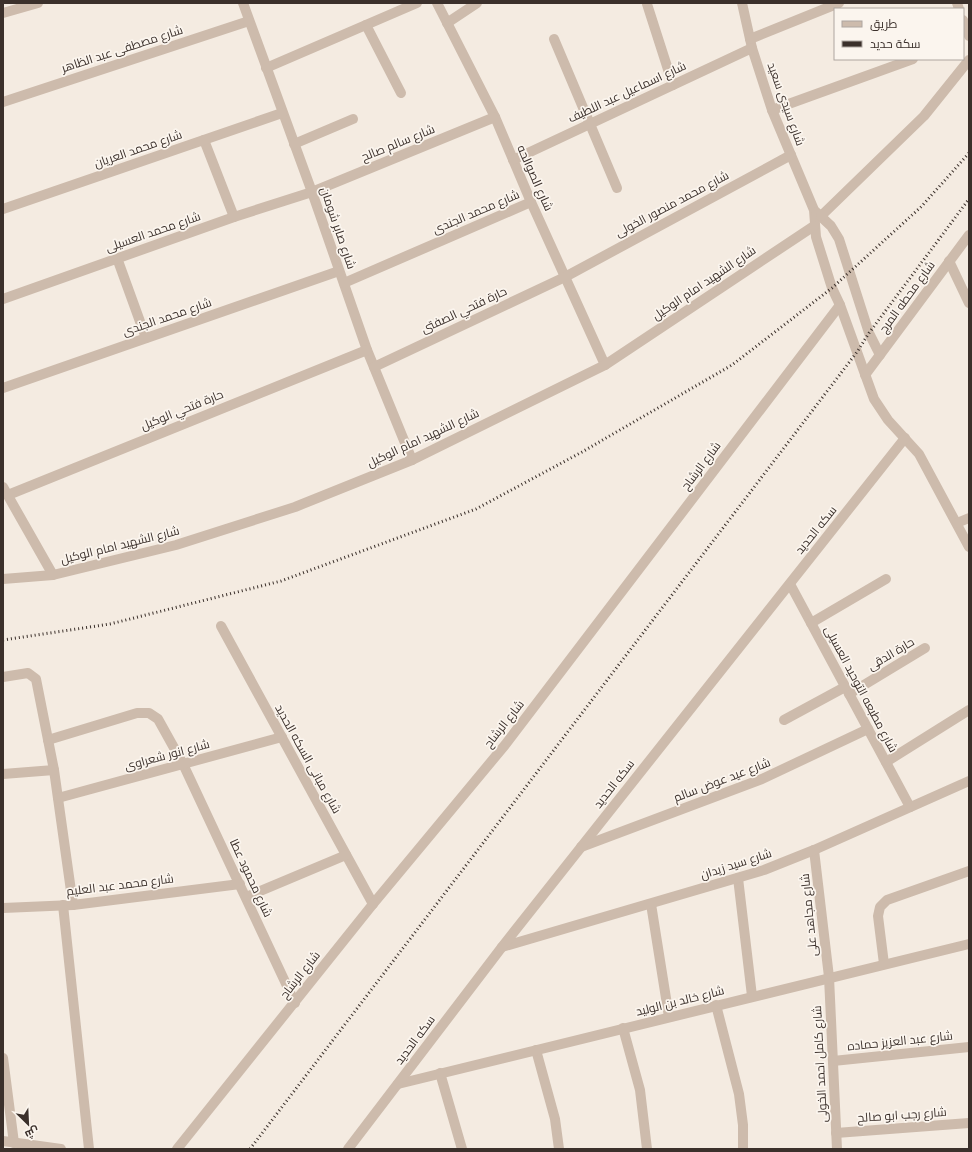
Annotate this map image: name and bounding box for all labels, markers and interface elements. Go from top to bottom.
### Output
legend [834,8,964,60]
text: طريق [870,17,898,31]
street label: شارع مصطفى عبد الظاهر [59,23,185,77]
text: سكة حديد [870,37,921,51]
street label: شارع اسماعيل عبد اللطيف [566,58,689,126]
street label: شارع سيدى سعيد [764,60,808,148]
street label: شارع سالم صالح [359,122,437,165]
street label: شارع محمد العريان [92,127,184,172]
street label: شارع الصوالحه [513,143,556,214]
street label: شارع محمد منصور الخولى [613,168,732,241]
street label: شارع صابر شومان [316,185,359,271]
street label: شارع محمد الجندى [430,187,522,238]
street label: شارع محمد العسيلى [104,209,203,256]
street label: شارع الشهيد امام الوكيل [650,243,759,324]
street label: شارع محطه المرج [876,258,939,336]
street label: حارة فتحي الصفتى [419,284,510,339]
street label: شارع محمد الجندى [121,295,214,340]
street label: حارة فتحي الوكيل [139,387,227,436]
street label: شارع الشهيد امام الوكيل [365,406,482,471]
street label: شارع الرشاح [678,439,725,494]
street label: سكه الحديد [792,503,840,557]
street label: شارع الشهيد امام الوكيل [59,523,181,568]
street label: شارع مطبعه التوحيد العسيلى [821,623,900,755]
street label: حارة الدقى [865,635,917,673]
street label: شارع الرشاح [481,697,528,751]
street label: شارع مبانى السكه الحديد [271,702,344,817]
street label: شارع انور شعراوى [123,737,211,774]
street label: شارع عيد عوض سالم [672,755,773,806]
street label: سكه الحديد [591,757,637,811]
street label: شارع محمود عطا [226,837,275,920]
street label: شارع سيد زيدان [699,846,774,883]
street label: شارع محمد عبد العليم [65,871,175,900]
street label: شارع مجاهد على [798,873,821,957]
street label: شارع الرشاح [277,948,324,1002]
street label: شارع خالد بن الوليد [634,983,726,1020]
street label: شارع كامل احمد الخولى [810,1005,831,1123]
street label: سكه الحديد [392,1013,438,1067]
street label: شارع عبد العزيز حماده [847,1028,954,1055]
north arrow [8,1104,48,1144]
street label: شارع رجب ابو صالح [857,1105,947,1126]
text: ش [23,1124,41,1141]

